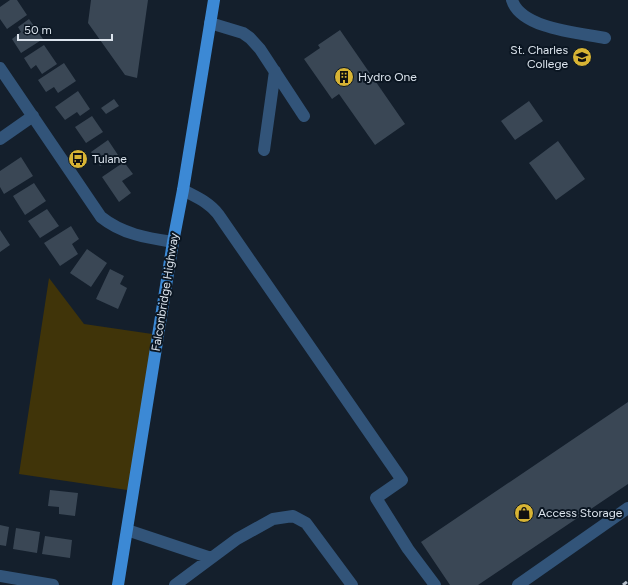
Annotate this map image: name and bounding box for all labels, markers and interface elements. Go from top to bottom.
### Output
scale bar [18,16,112,42]
text: 50 m [24,23,52,37]
place label: St. Charles College [510,43,568,71]
school or university icon: St. Charles College [571,46,593,68]
building icon: Hydro One [333,66,355,88]
place label: Hydro One [358,70,417,84]
bus stop icon: Tulane [67,148,89,170]
place label: Tulane [92,152,127,166]
street label: Falconbridge Highway [149,231,181,352]
shop icon: Access Storage [513,502,535,524]
place label: Access Storage [538,506,623,520]

